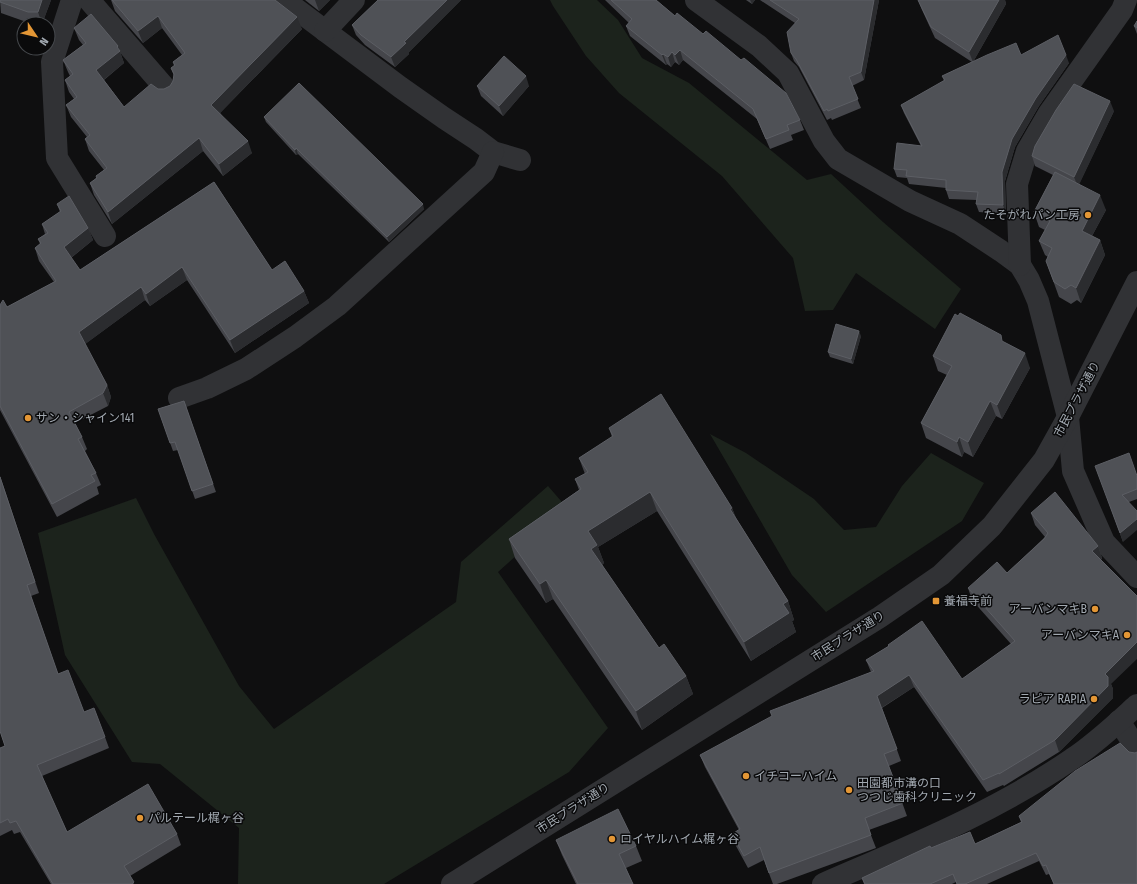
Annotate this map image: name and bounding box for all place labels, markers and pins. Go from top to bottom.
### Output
place label: たそがれパン工房 [983,208,1080,222]
marker: たそがれパン工房 [1083,210,1093,220]
place label: サン・シャイン141 [36,411,135,425]
marker: サン・シャイン141 [23,413,33,423]
place label: 養福寺前 [944,594,992,608]
marker: 養福寺前 [931,596,941,606]
place label: アーバンマキB [1009,602,1087,616]
marker: アーバンマキB [1090,604,1100,614]
place label: アーバンマキA [1041,628,1120,642]
marker: アーバンマキA [1122,630,1132,640]
place label: ラピア RAPIA [1019,692,1087,706]
marker: ラピア RAPIA [1089,694,1099,704]
place label: イチコーハイム [754,769,837,783]
marker: イチコーハイム [741,771,751,781]
place label: 田園都市溝の口 つつじ歯科クリニック [857,776,977,804]
marker: 田園都市溝の口 つつじ歯科クリニック [844,785,854,795]
place label: パルテール梶ヶ谷 [148,811,244,825]
marker: パルテール梶ヶ谷 [135,813,145,823]
place label: ロイヤルハイム梶ヶ谷 [620,832,739,846]
marker: ロイヤルハイム梶ヶ谷 [607,834,617,844]

